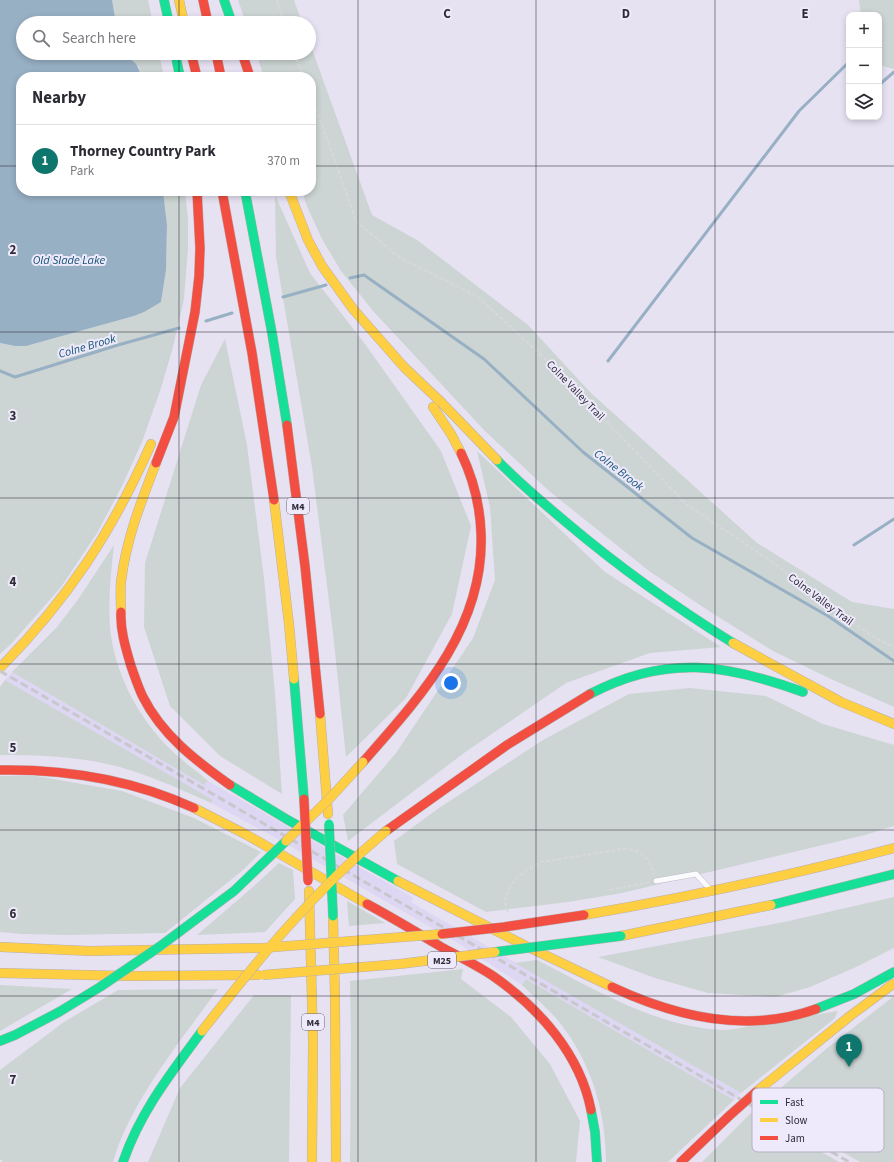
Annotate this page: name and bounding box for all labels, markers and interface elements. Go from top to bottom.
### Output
text: C [443,5,451,23]
text: D [622,5,630,23]
text: E [801,5,809,23]
map controls [846,12,882,120]
button: + [846,12,882,48]
search box [16,16,316,60]
icon: search [30,27,52,49]
text: Search here [62,28,136,49]
button: − [846,48,882,84]
button: layers [846,84,882,120]
text: Nearby [32,86,86,110]
text: Thorney Country Park [70,141,216,162]
text: 1 [42,152,48,170]
text: 370 m [267,152,300,170]
text: Park [70,162,94,180]
text: 2 [10,241,17,259]
water label: Old Slade Lake [33,252,106,269]
water label: Colne Brook [56,330,118,363]
street label: Colne Valley Trail [543,357,608,424]
text: 3 [10,407,17,425]
water label: Colne Brook [590,446,647,495]
road number: M4 [287,498,309,514]
street label: Colne Valley Trail [785,570,857,629]
text: 4 [10,573,17,591]
your location [441,673,461,693]
text: 5 [10,739,17,757]
text: 6 [10,905,17,923]
road number: M25 [428,952,456,968]
road number: M4 [302,1014,324,1030]
pin: 1 [836,1034,862,1067]
text: 7 [10,1071,17,1089]
legend [752,1088,884,1152]
text: Fast [785,1095,804,1110]
text: Slow [785,1113,808,1128]
text: Jam [785,1131,805,1146]

